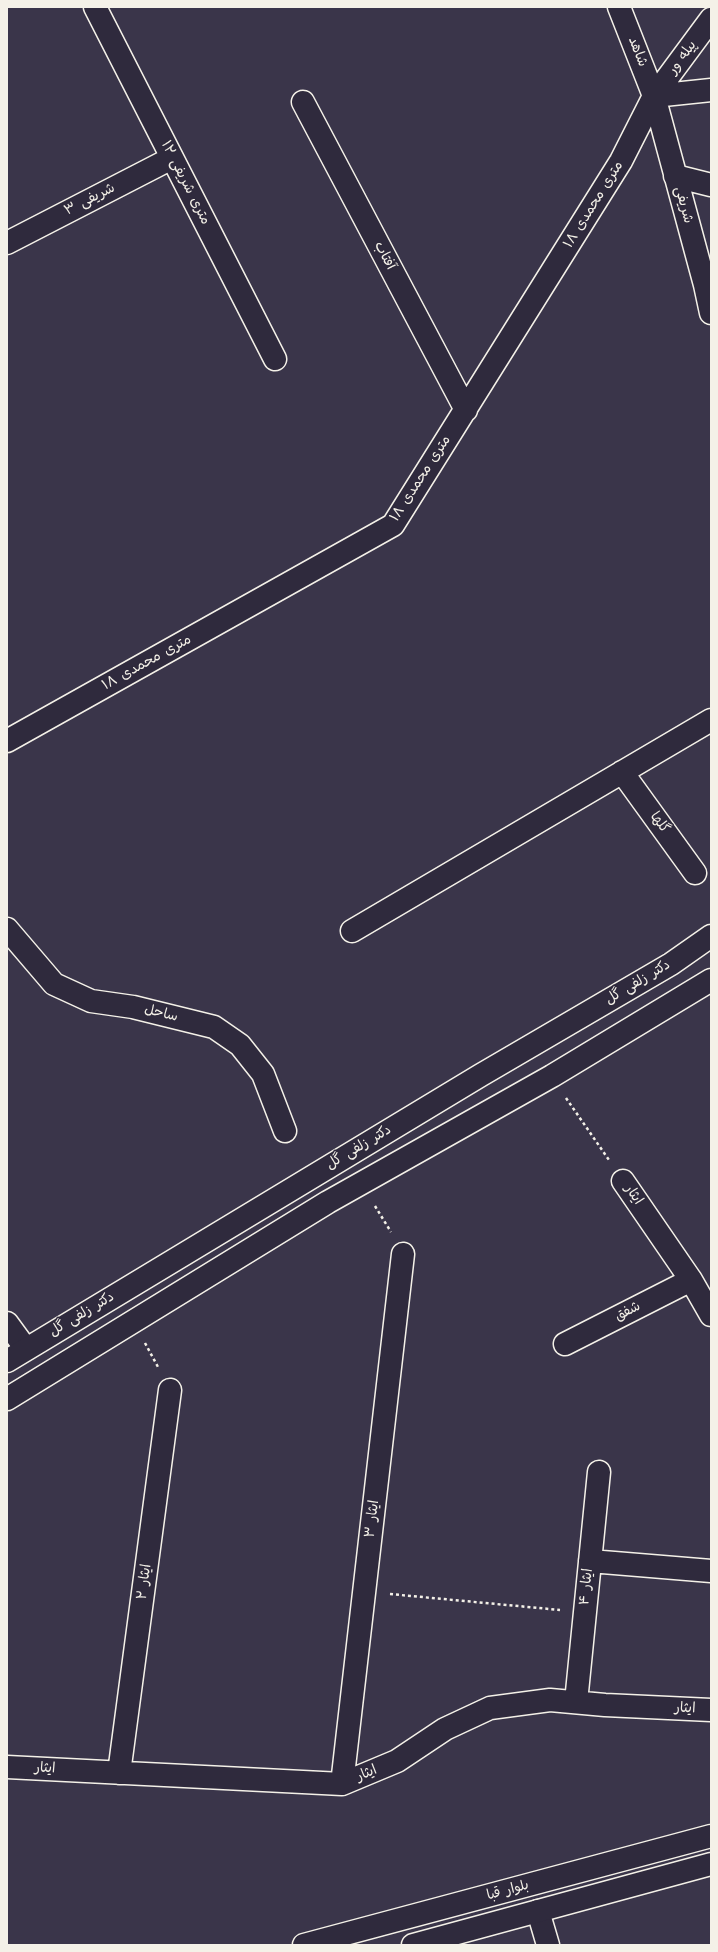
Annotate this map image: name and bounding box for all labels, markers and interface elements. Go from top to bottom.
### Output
street label: شاهد [624,35,650,69]
street label: پیله ور [665,38,701,78]
street label: ۱۲ متری شریفی [157,138,213,228]
street label: ۱۸ متری محمدی [561,158,627,252]
street label: شریفی ۳ [62,180,118,220]
street label: شریفی [670,185,696,225]
street label: آفتاب [370,239,398,273]
street label: ۱۸ متری محمدی [387,433,455,525]
street label: ۱۸ متری محمدی [100,632,194,694]
street label: گلها [646,809,672,837]
street label: دکتر زلفی گل [602,957,674,1009]
street label: ساحل [142,1002,180,1026]
street label: دکتر زلفی گل [323,1122,395,1174]
street label: ایثار [620,1182,646,1208]
street label: دکتر زلفی گل [46,1289,118,1341]
street label: شفق [612,1298,644,1326]
street label: ایثار ۳ [362,1499,384,1539]
street label: ایثار ۲ [134,1563,156,1601]
street label: ایثار ۴ [577,1568,597,1606]
street label: ایثار [674,1700,696,1718]
street label: ایثار [34,1760,56,1778]
street label: ایثار [354,1762,380,1786]
street label: بلوار قبا [485,1877,531,1905]

